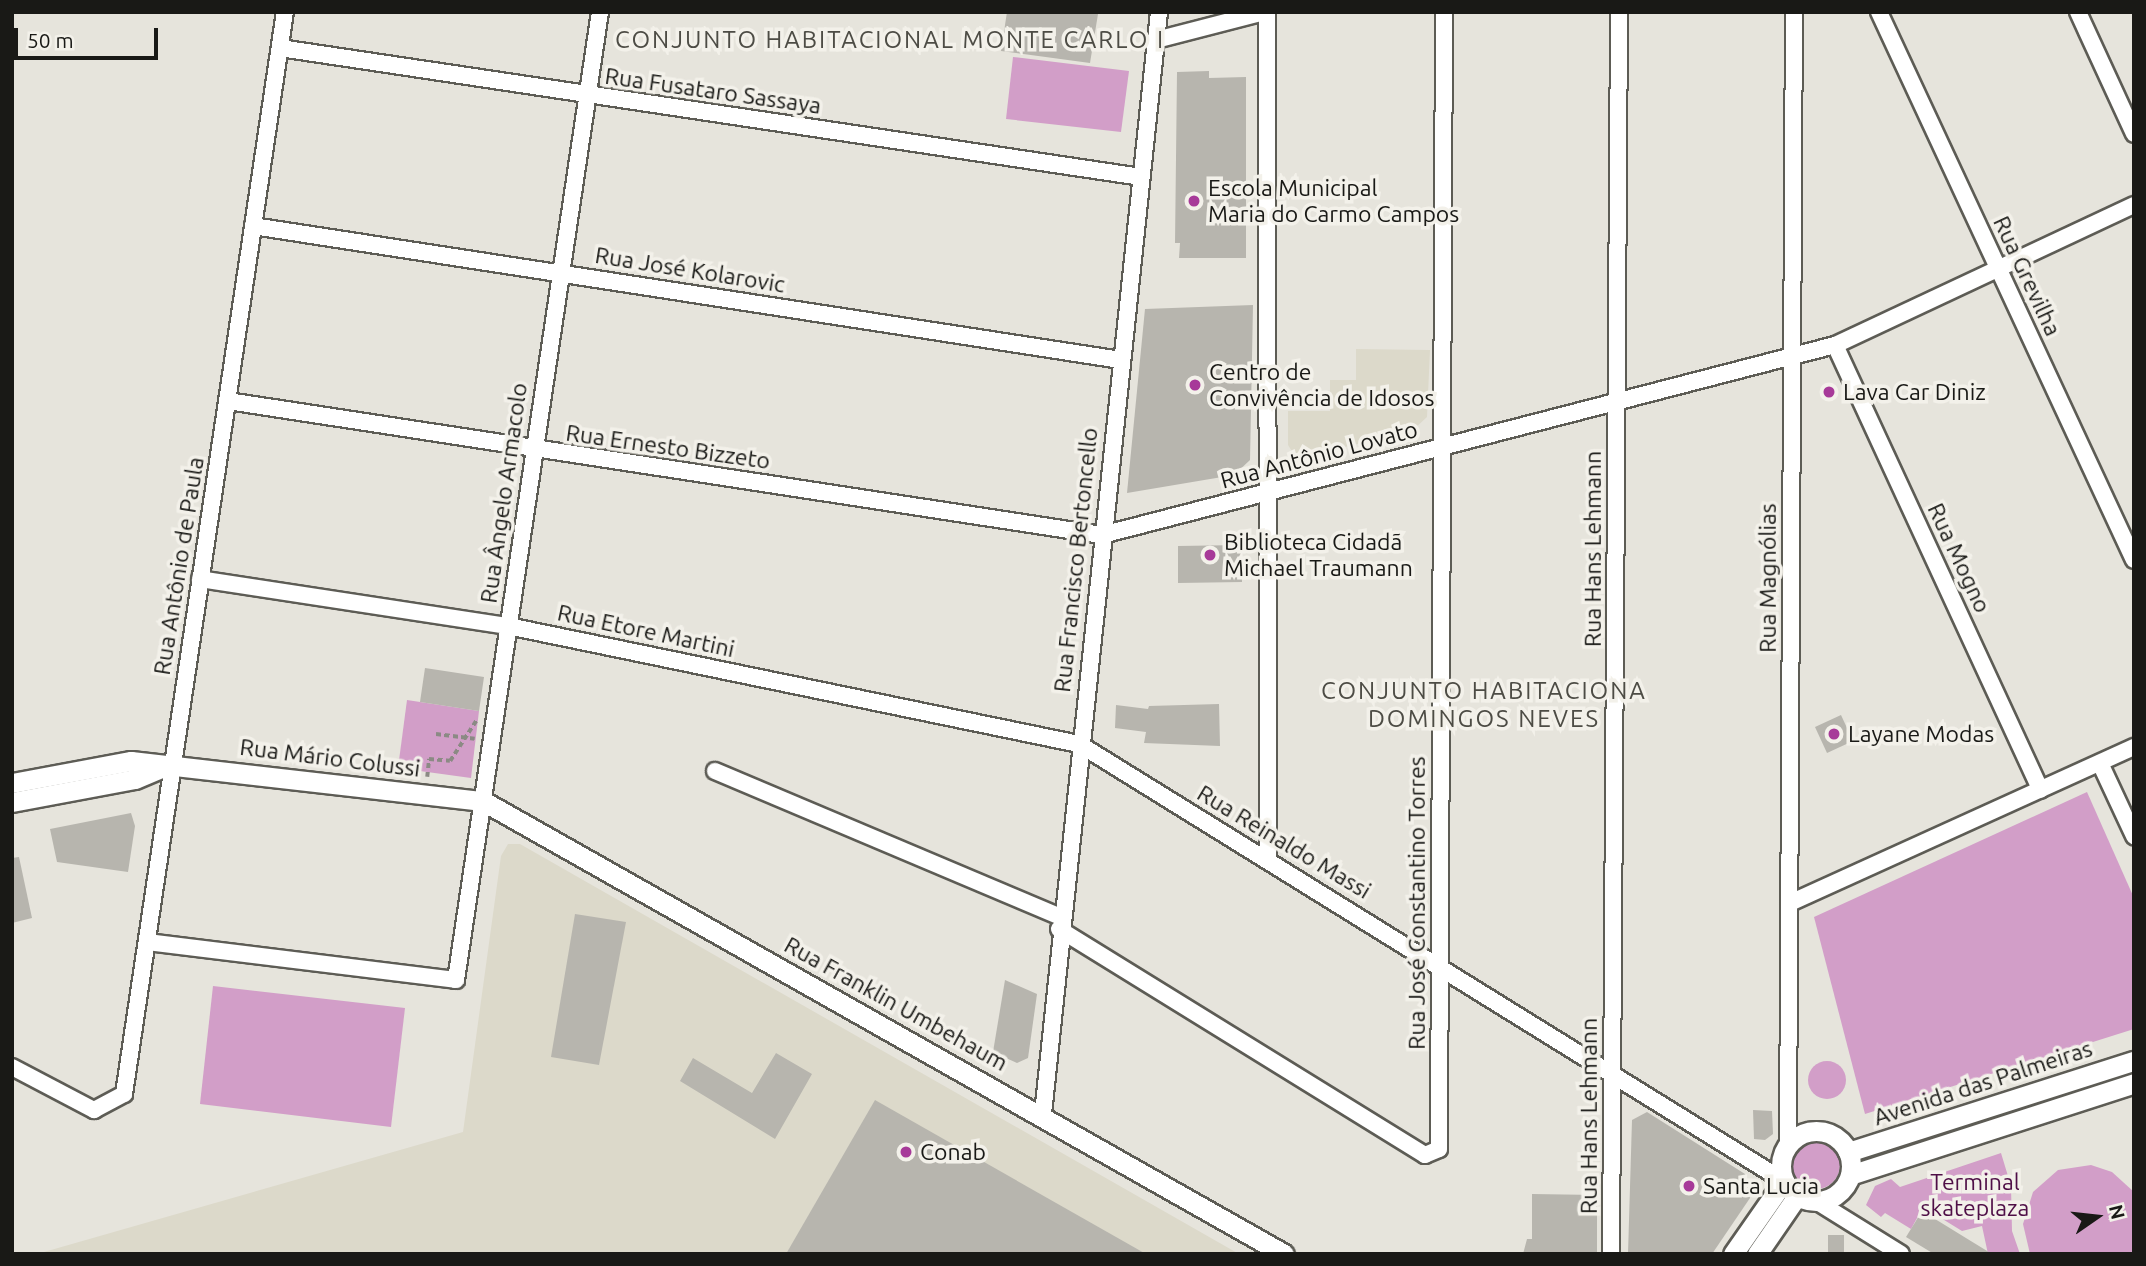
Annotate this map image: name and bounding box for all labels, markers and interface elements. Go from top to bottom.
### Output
scale bar [18,14,161,58]
district label: CONJUNTO HABITACIONAL MONTE CARLO I [619,26,1161,54]
text: 50 m [27,28,74,52]
street label: Rua Fusataro Sassaya [603,62,823,120]
place label: Escola Municipal Maria do Carmo Campos [1208,174,1459,228]
marker: Escola Municipal Maria do Carmo Campos [1186,193,1202,209]
street label: Rua Grevilha [1987,212,2067,340]
street label: Rua José Kolarovic [593,241,787,299]
place label: Centro de Convivência de Idosos [1209,358,1434,412]
marker: Centro de Convivência de Idosos [1187,377,1203,393]
place label: Lava Car Diniz [1843,378,1986,406]
street label: Rua Ângelo Armacolo [475,381,533,605]
marker: Lava Car Diniz [1821,384,1837,400]
street label: Rua Antônio Lovato [1217,415,1421,495]
street label: Rua Ernesto Bizzeto [564,419,772,475]
street label: Rua Francisco Bertoncello [1048,426,1104,694]
street label: Rua Hans Lehmann [1579,451,1607,647]
street label: Rua Antônio de Paula [148,455,210,677]
street label: Rua Mogno [1922,499,1996,617]
street label: Rua Magnólias [1754,503,1782,653]
place label: Biblioteca Cidadã Michael Traumann [1224,528,1413,582]
marker: Biblioteca Cidadã Michael Traumann [1202,547,1218,563]
street label: Rua Etore Martini [555,599,737,663]
district label: CONJUNTO HABITACIONA DOMINGOS NEVES [1324,677,1644,733]
place label: Layane Modas [1848,720,1994,748]
marker: Layane Modas [1826,726,1842,742]
street label: Rua Mário Colussi [238,733,422,783]
street label: Rua José Constantino Torres [1403,756,1431,1050]
street label: Rua Reinaldo Massi [1192,779,1376,905]
street label: Rua Franklin Umbehaum [779,931,1013,1077]
street label: Rua Hans Lehmann [1575,1018,1603,1214]
street label: Avenida das Palmeiras [1870,1035,2096,1131]
place label: Conab [920,1138,986,1166]
marker: Conab [898,1144,914,1160]
park label: Terminal skateplaza [1921,1168,2029,1222]
place label: Santa Lucia [1703,1172,1819,1200]
marker: Santa Lucia [1681,1178,1697,1194]
north arrow [2062,1182,2132,1252]
text: N [2105,1202,2130,1221]

